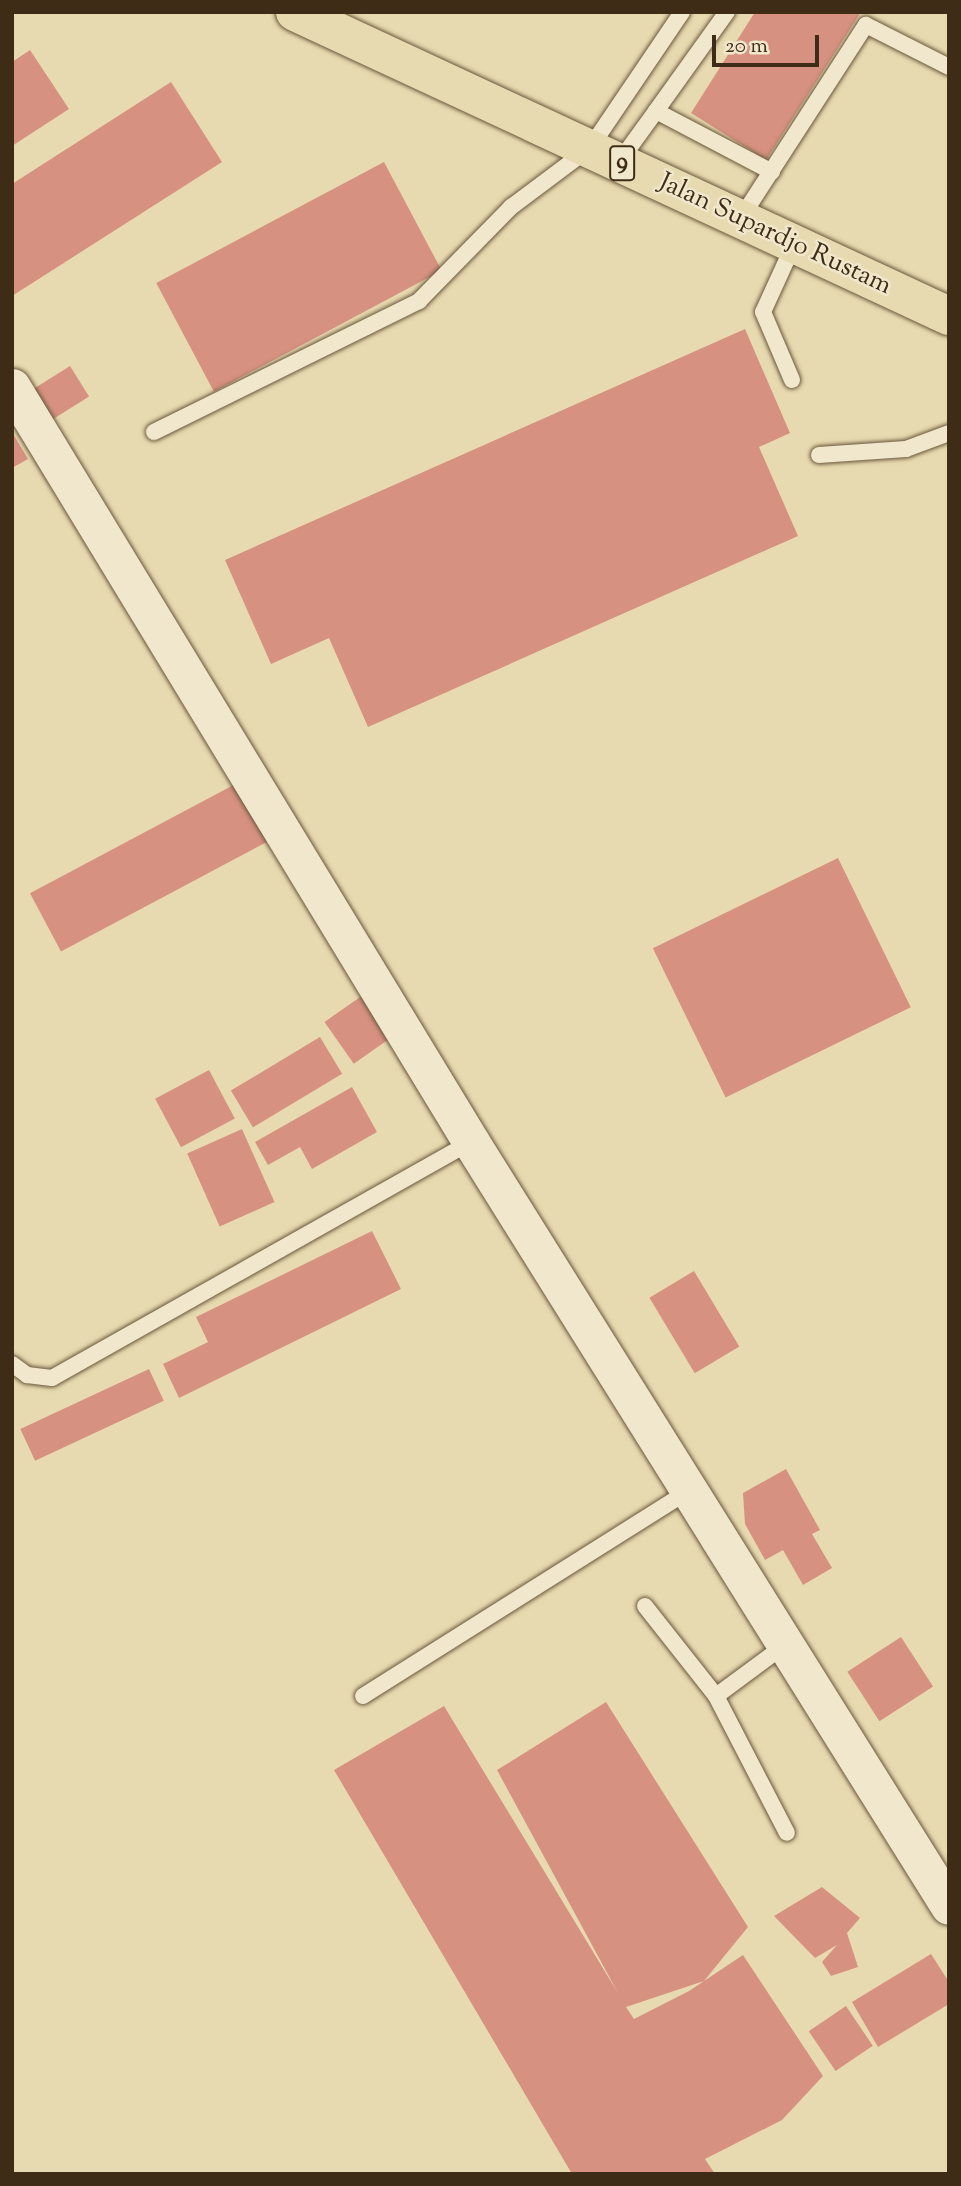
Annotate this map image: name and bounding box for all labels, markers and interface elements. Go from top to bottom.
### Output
scale bar [716,21,823,65]
text: 20 m [725,32,768,62]
road number: 9 [608,142,636,183]
street label: Jalan Supardjo Rustam [654,167,896,303]

